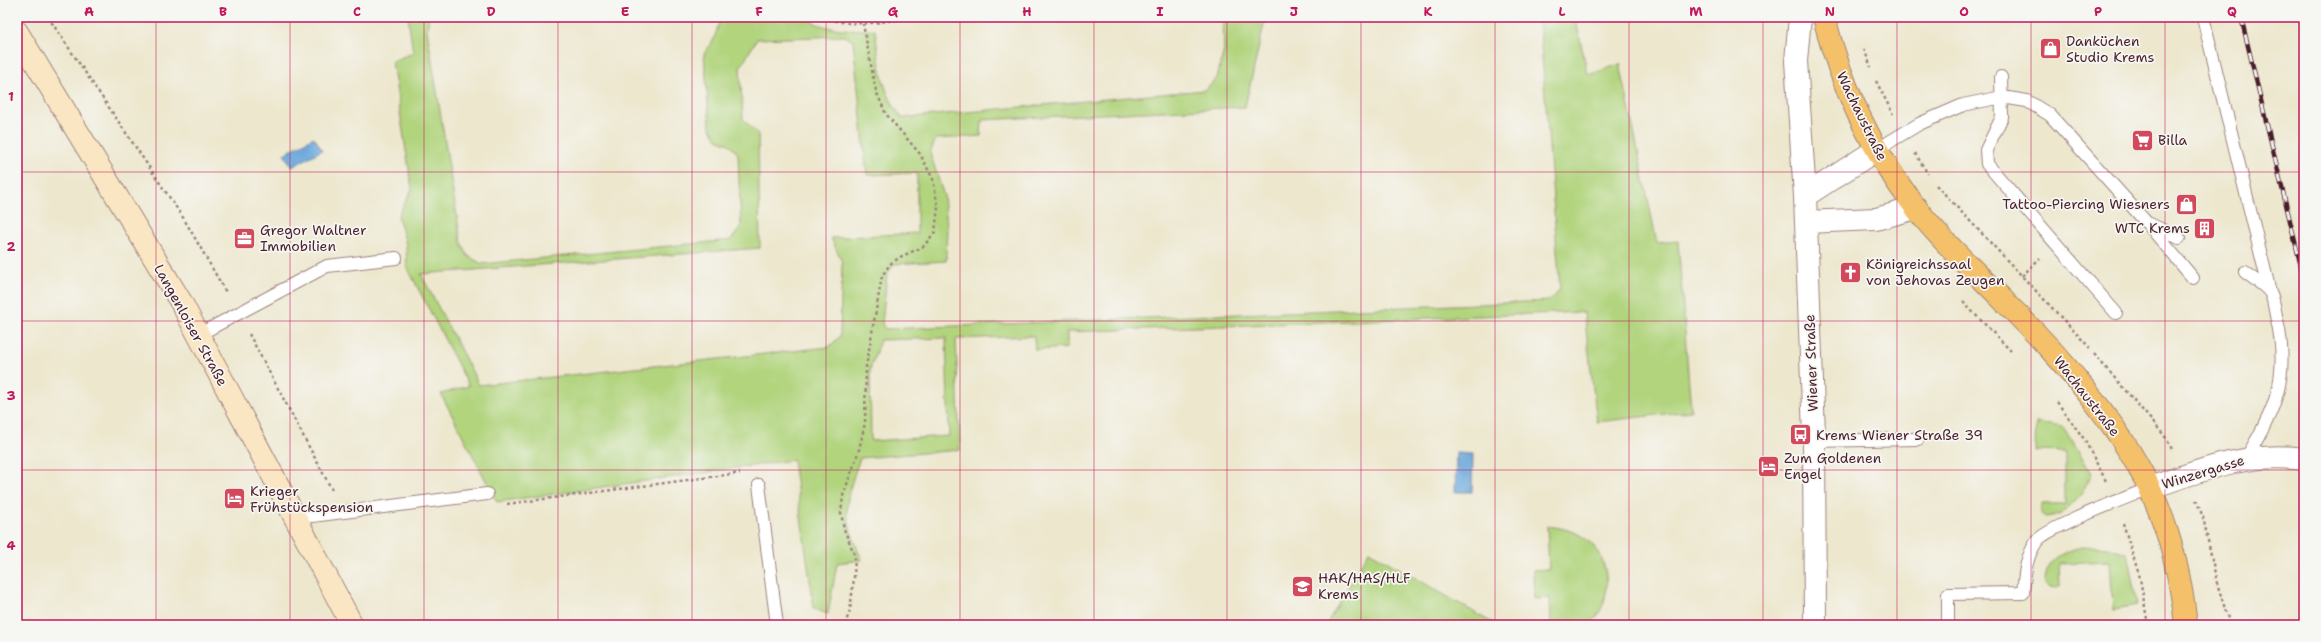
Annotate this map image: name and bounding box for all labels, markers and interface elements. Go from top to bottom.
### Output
text: A [84,3,94,20]
text: B [219,3,227,20]
text: C [353,3,361,20]
text: D [486,3,496,20]
text: E [621,3,630,20]
text: F [755,3,763,20]
text: G [888,3,899,20]
text: H [1022,3,1032,20]
text: I [1156,3,1164,20]
text: J [1290,3,1298,20]
text: K [1424,3,1433,20]
text: L [1558,3,1566,20]
text: M [1689,3,1703,20]
text: N [1825,3,1835,20]
text: O [1959,3,1969,20]
text: P [2094,3,2102,20]
text: Q [2227,3,2237,20]
place label: Danküchen Studio Krems [2066,32,2154,66]
shop icon: Danküchen Studio Krems [2038,36,2064,62]
street label: Wachaustraße [1833,68,1891,164]
text: 1 [8,88,14,105]
supermarket icon: Billa [2130,127,2156,153]
place label: Billa [2158,131,2188,149]
shop icon: Tattoo-Piercing Wiesners [2173,191,2199,217]
place label: Tattoo-Piercing Wiesners [2002,195,2170,213]
building icon: WTC Krems [2192,215,2218,241]
place label: WTC Krems [2115,219,2190,237]
place label: Gregor Waltner Immobilien [260,221,367,255]
office icon: Gregor Waltner Immobilien [232,225,258,251]
text: 2 [6,238,16,255]
place label: Königreichssaal von Jehovas Zeugen [1866,255,2005,289]
church icon: Königreichssaal von Jehovas Zeugen [1838,259,1864,285]
street label: Langenloiser Straße [150,261,232,389]
street label: Wiener Straße [1800,314,1822,412]
street label: Wachaustraße [2050,352,2124,440]
text: 3 [6,387,16,404]
bus stop icon: Krems Wiener Straße 39 [1788,422,1814,448]
place label: Krems Wiener Straße 39 [1816,426,1983,444]
place label: Zum Goldenen Engel [1784,449,1882,483]
street label: Winzergasse [2159,451,2247,493]
hotel icon: Zum Goldenen Engel [1756,453,1782,479]
place label: Krieger Frühstückspension [250,482,374,516]
hotel icon: Krieger Frühstückspension [222,486,248,512]
text: 4 [6,537,16,554]
place label: HAK/HAS/HLF Krems [1318,569,1411,603]
school or university icon: HAK/HAS/HLF Krems [1289,573,1315,599]

